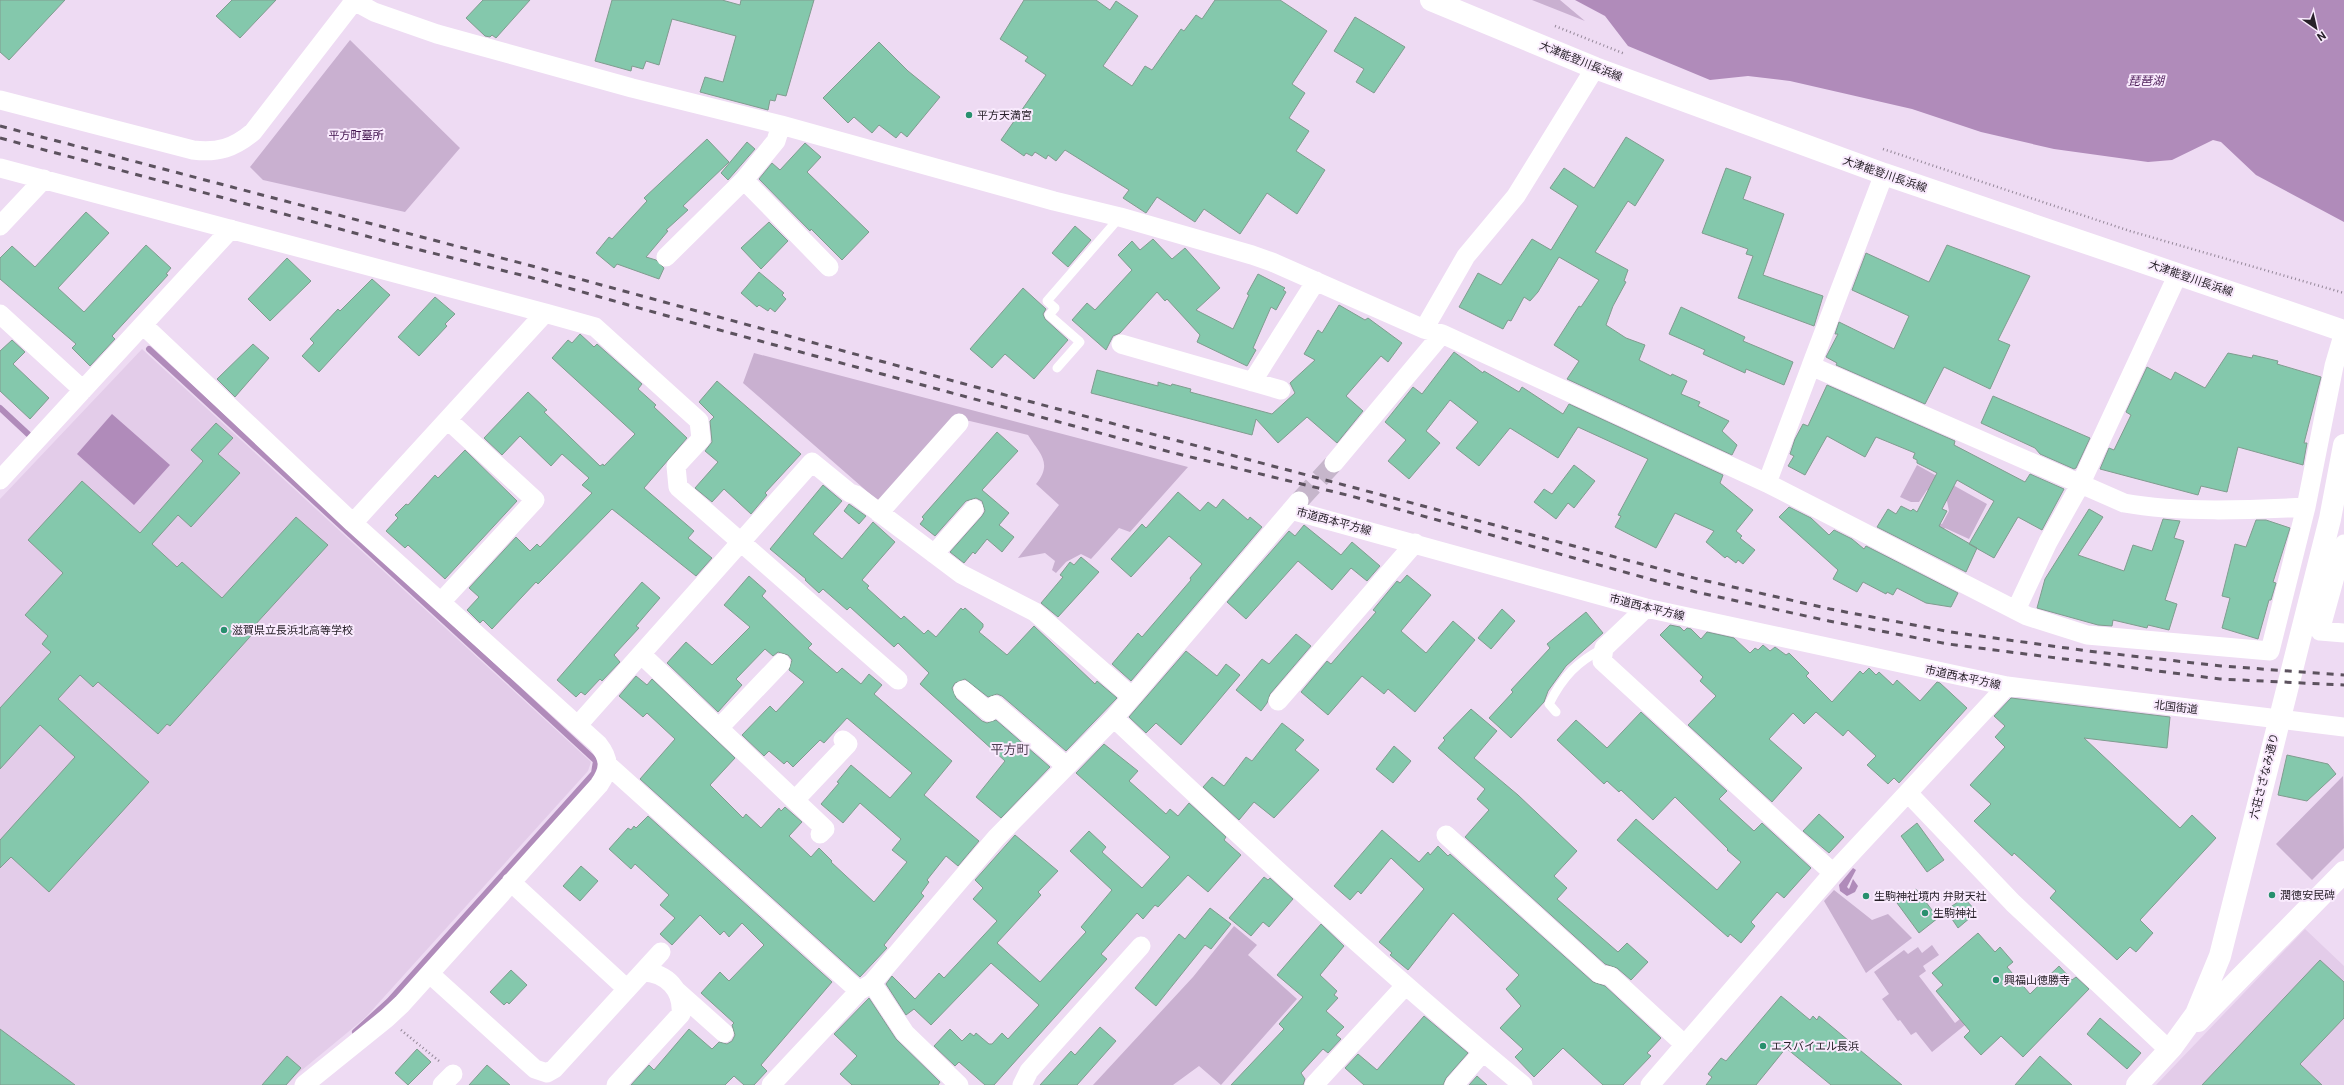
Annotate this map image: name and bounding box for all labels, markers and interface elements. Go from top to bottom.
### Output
north arrow [2296,8,2336,48]
text: N [2314,28,2328,44]
street label: 大津能登川長浜線 [1538,39,1624,84]
water label: 琵琶湖 [2128,74,2166,88]
place label: 平方天満宮 [977,109,1032,122]
marker: 平方天満宮 [964,110,974,120]
park label: 平方町墓所 [329,129,384,142]
street label: 大津能登川長浜線 [1841,154,1929,195]
street label: 大津能登川長浜線 [2147,258,2235,299]
street label: 市道西本平方線 [1295,505,1373,538]
street label: 市道西本平方線 [1608,592,1686,623]
place label: 滋賀県立長浜北高等学校 [232,624,353,637]
marker: 滋賀県立長浜北高等学校 [219,625,229,635]
street label: 市道西本平方線 [1924,663,2002,692]
street label: 北国街道 [2153,698,2199,717]
street label: 六荘さざなみ通り [2248,732,2281,820]
district label: 平方町 [990,742,1030,757]
place label: 潤徳安民碑 [2280,889,2335,902]
place label: 生駒神社境内 弁財天社 [1874,890,1987,903]
marker: 潤徳安民碑 [2267,890,2277,900]
marker: 生駒神社境内 弁財天社 [1861,891,1871,901]
place label: 生駒神社 [1933,907,1977,920]
marker: 生駒神社 [1920,908,1930,918]
place label: 興福山徳勝寺 [2004,974,2070,987]
marker: 興福山徳勝寺 [1991,975,2001,985]
place label: エスバイエル長浜 [1771,1040,1859,1053]
marker: エスバイエル長浜 [1758,1041,1768,1051]

